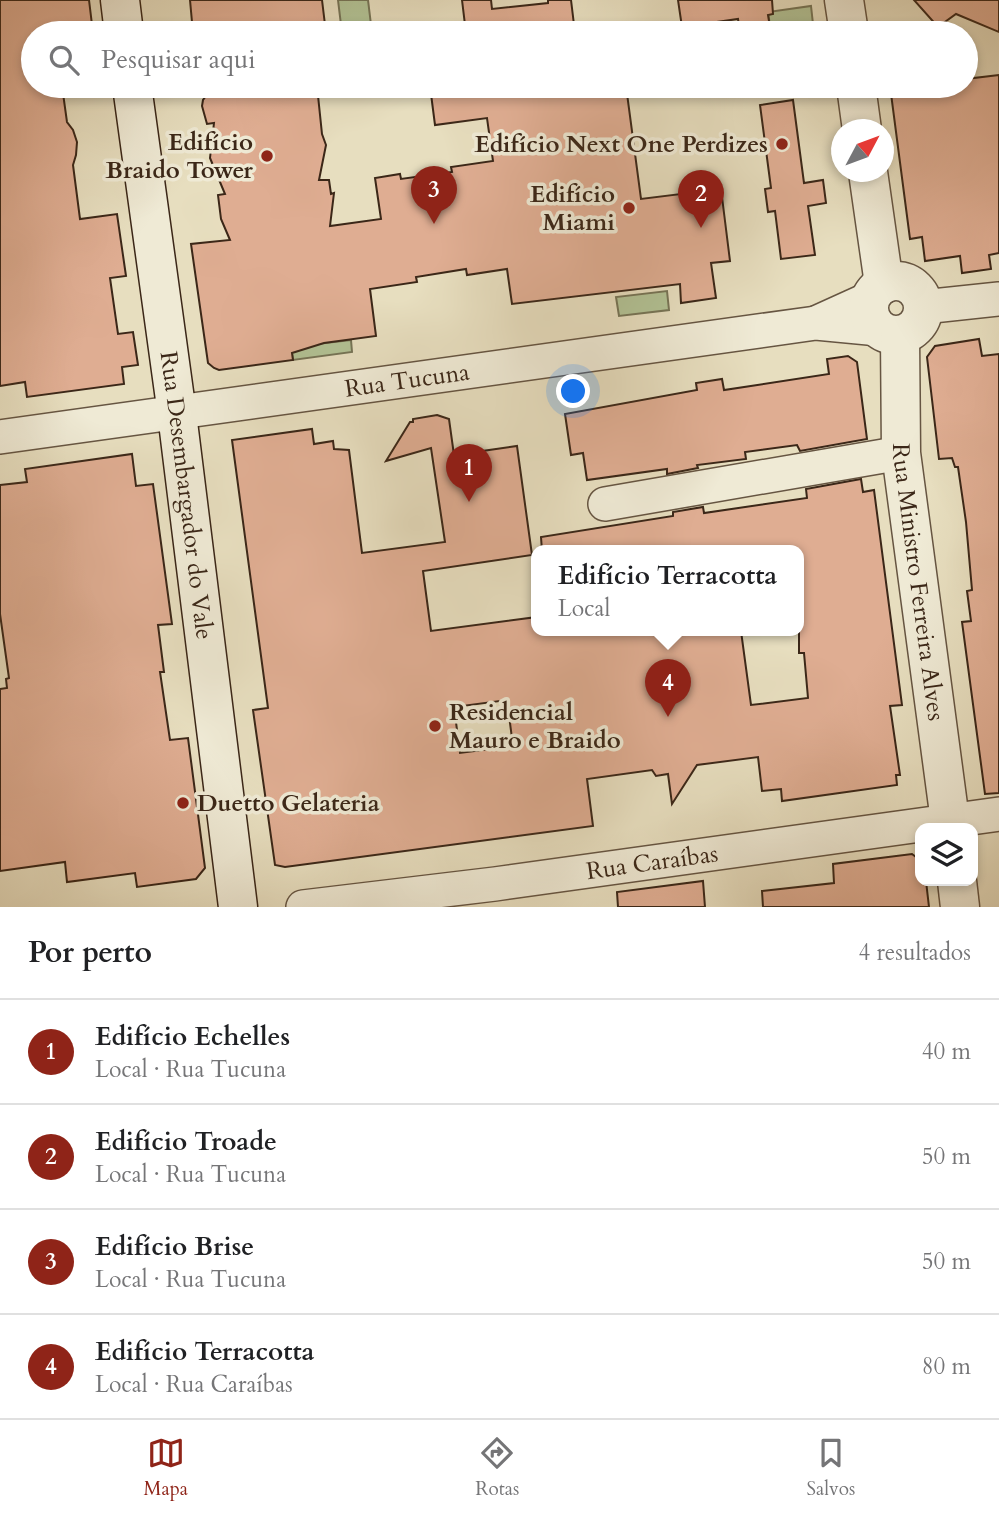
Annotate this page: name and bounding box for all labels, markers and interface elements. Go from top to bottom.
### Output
search box [21,21,978,98]
icon: search [45,41,83,79]
text: Pesquisar aqui [101,42,256,77]
north arrow [831,119,894,182]
place label: Edifício Braido Tower [106,126,253,187]
place label: Edifício Next One Perdizes [474,128,768,161]
marker: Edifício Next One Perdizes [774,136,790,152]
marker: Edifício Braido Tower [259,148,275,164]
pin: 3 [411,166,457,224]
pin: 2 [678,170,724,228]
place label: Edifício Miami [530,178,615,239]
marker: Edifício Miami [621,200,637,216]
street label: Rua Desembargador do Vale [152,349,221,641]
street label: Rua Tucuna [343,356,472,406]
your location [556,374,590,408]
street label: Rua Ministro Ferreira Alves [884,443,953,723]
pin: 1 [446,444,492,502]
popup [531,545,804,636]
text: Edifício Terracotta [558,558,777,593]
text: Local [558,593,610,624]
pin: 4 [645,659,691,717]
place label: Residencial Mauro e Braido [449,696,621,757]
marker: Residencial Mauro e Braido [427,718,443,734]
place label: Duetto Gelateria [197,787,380,820]
marker: Duetto Gelateria [175,795,191,811]
map controls [915,823,978,886]
button: layers [915,823,978,886]
street label: Rua Caraíbas [584,837,720,888]
text: Por perto [28,932,152,973]
text: 4 resultados [858,937,971,968]
text: Edifício Echelles [95,1019,290,1054]
text: 1 [45,1036,57,1067]
text: 40 m [922,1036,971,1067]
text: Local · Rua Tucuna [95,1054,286,1085]
text: Edifício Troade [95,1124,277,1159]
text: 2 [45,1141,57,1172]
text: 50 m [922,1141,971,1172]
text: Local · Rua Tucuna [95,1159,286,1190]
text: Edifício Brise [95,1229,254,1264]
text: 3 [45,1246,57,1277]
text: 50 m [922,1246,971,1277]
text: Local · Rua Tucuna [95,1264,286,1295]
text: Edifício Terracotta [95,1334,315,1369]
text: 4 [45,1351,57,1382]
text: 80 m [922,1351,971,1382]
text: Local · Rua Caraíbas [95,1369,293,1400]
tab: Mapa [144,1434,188,1502]
tab: Rotas [475,1434,519,1502]
tab: Salvos [807,1434,855,1502]

